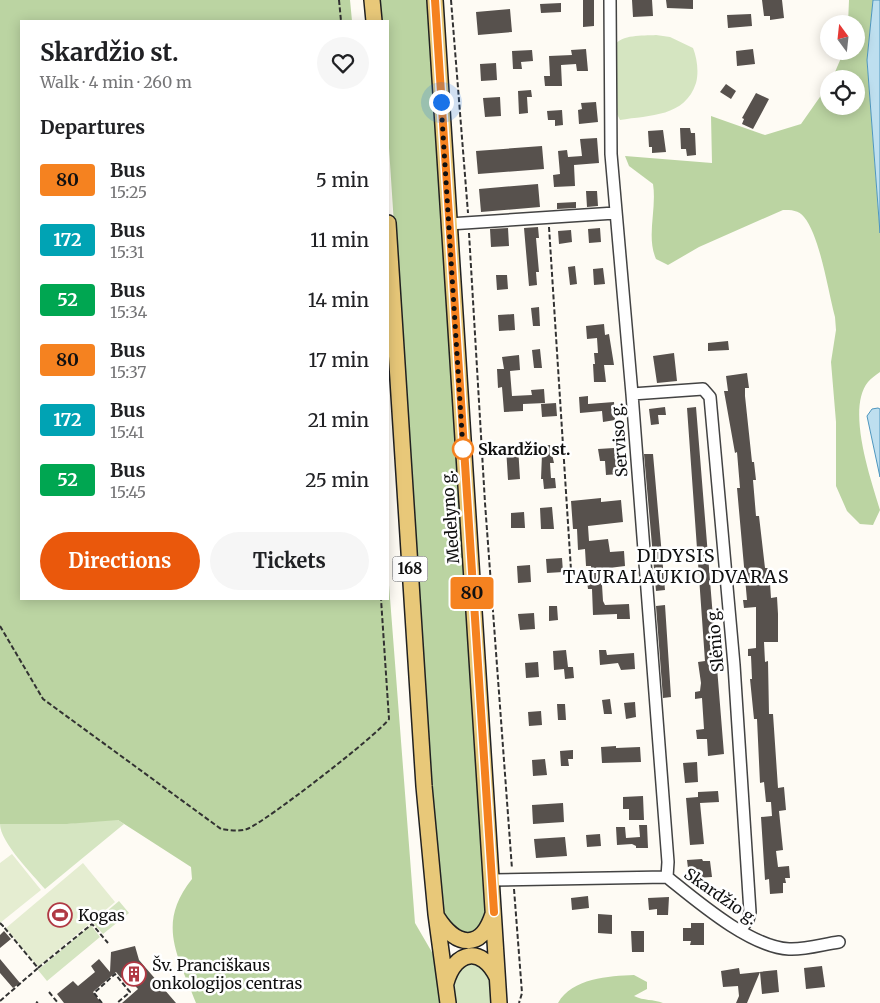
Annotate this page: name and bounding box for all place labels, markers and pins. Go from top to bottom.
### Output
marker: Skardžio st. [452,438,474,460]
place label: Skardžio st. [478,439,571,459]
sports icon: Kogas [47,902,73,928]
place label: Kogas [78,905,125,925]
place label: Šv. Pranciškaus onkologijos centras [152,955,302,993]
building icon: Šv. Pranciškaus onkologijos centras [121,961,147,987]

